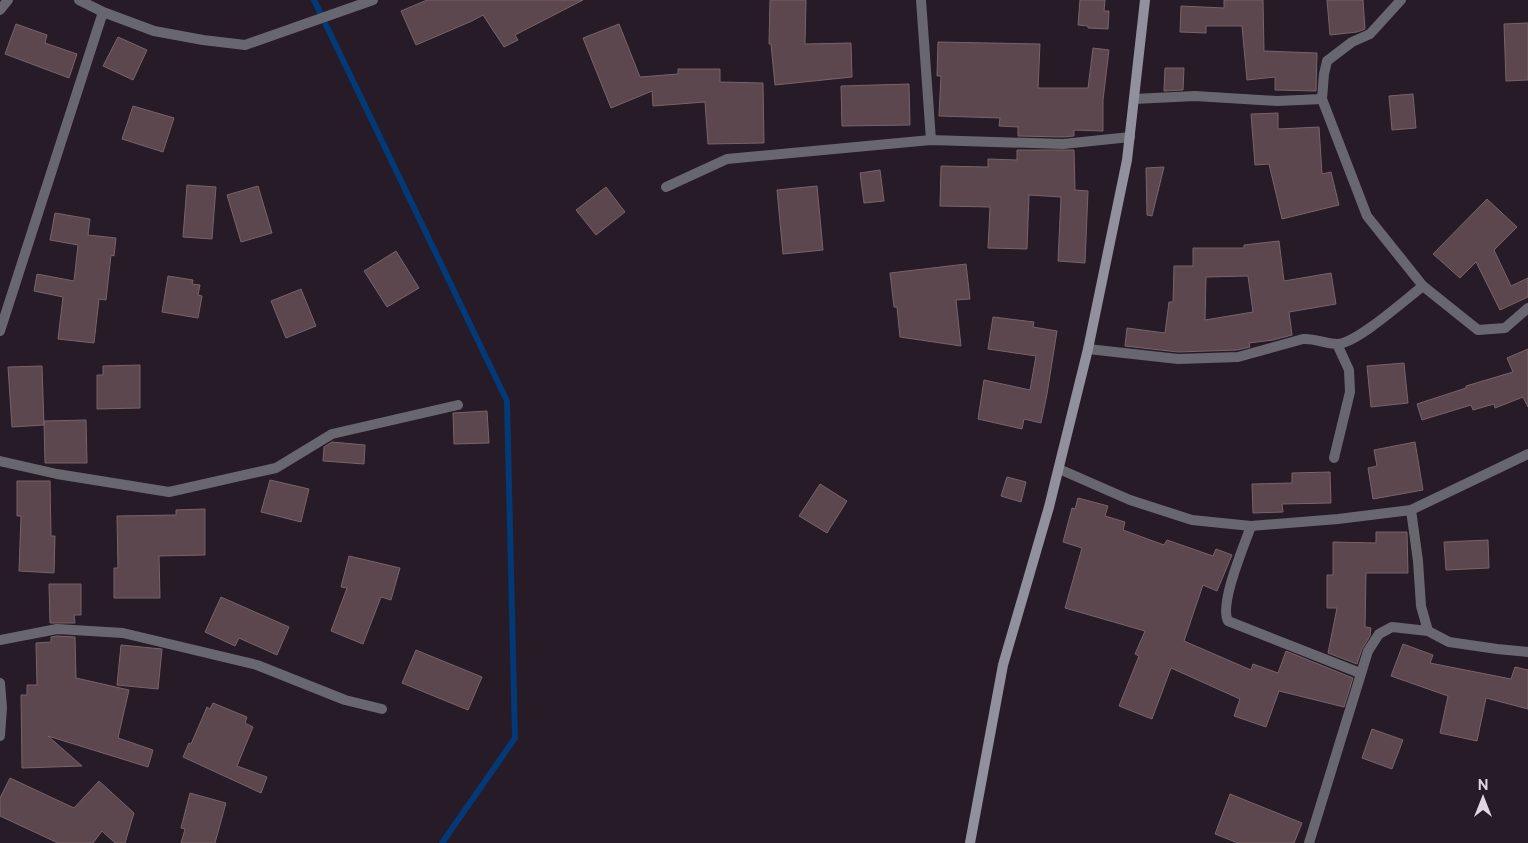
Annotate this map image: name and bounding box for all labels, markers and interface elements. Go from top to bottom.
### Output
north arrow [1458,773,1508,823]
text: N [1478,777,1488,793]

